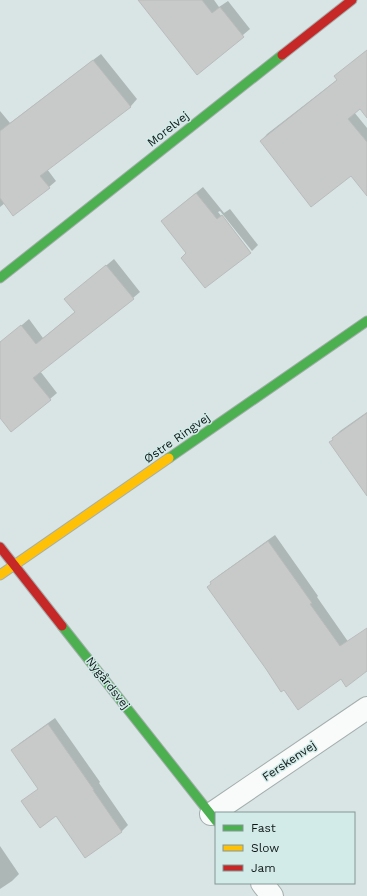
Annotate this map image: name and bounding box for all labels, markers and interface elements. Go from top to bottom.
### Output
street label: Morelvej [144,108,192,150]
street label: Østre Ringvej [141,410,213,466]
street label: Nygårdsvej [83,654,133,712]
street label: Ferskenvej [260,738,318,784]
legend [215,812,355,884]
text: Fast [251,821,276,835]
text: Slow [251,841,279,855]
text: Jam [251,861,276,875]

